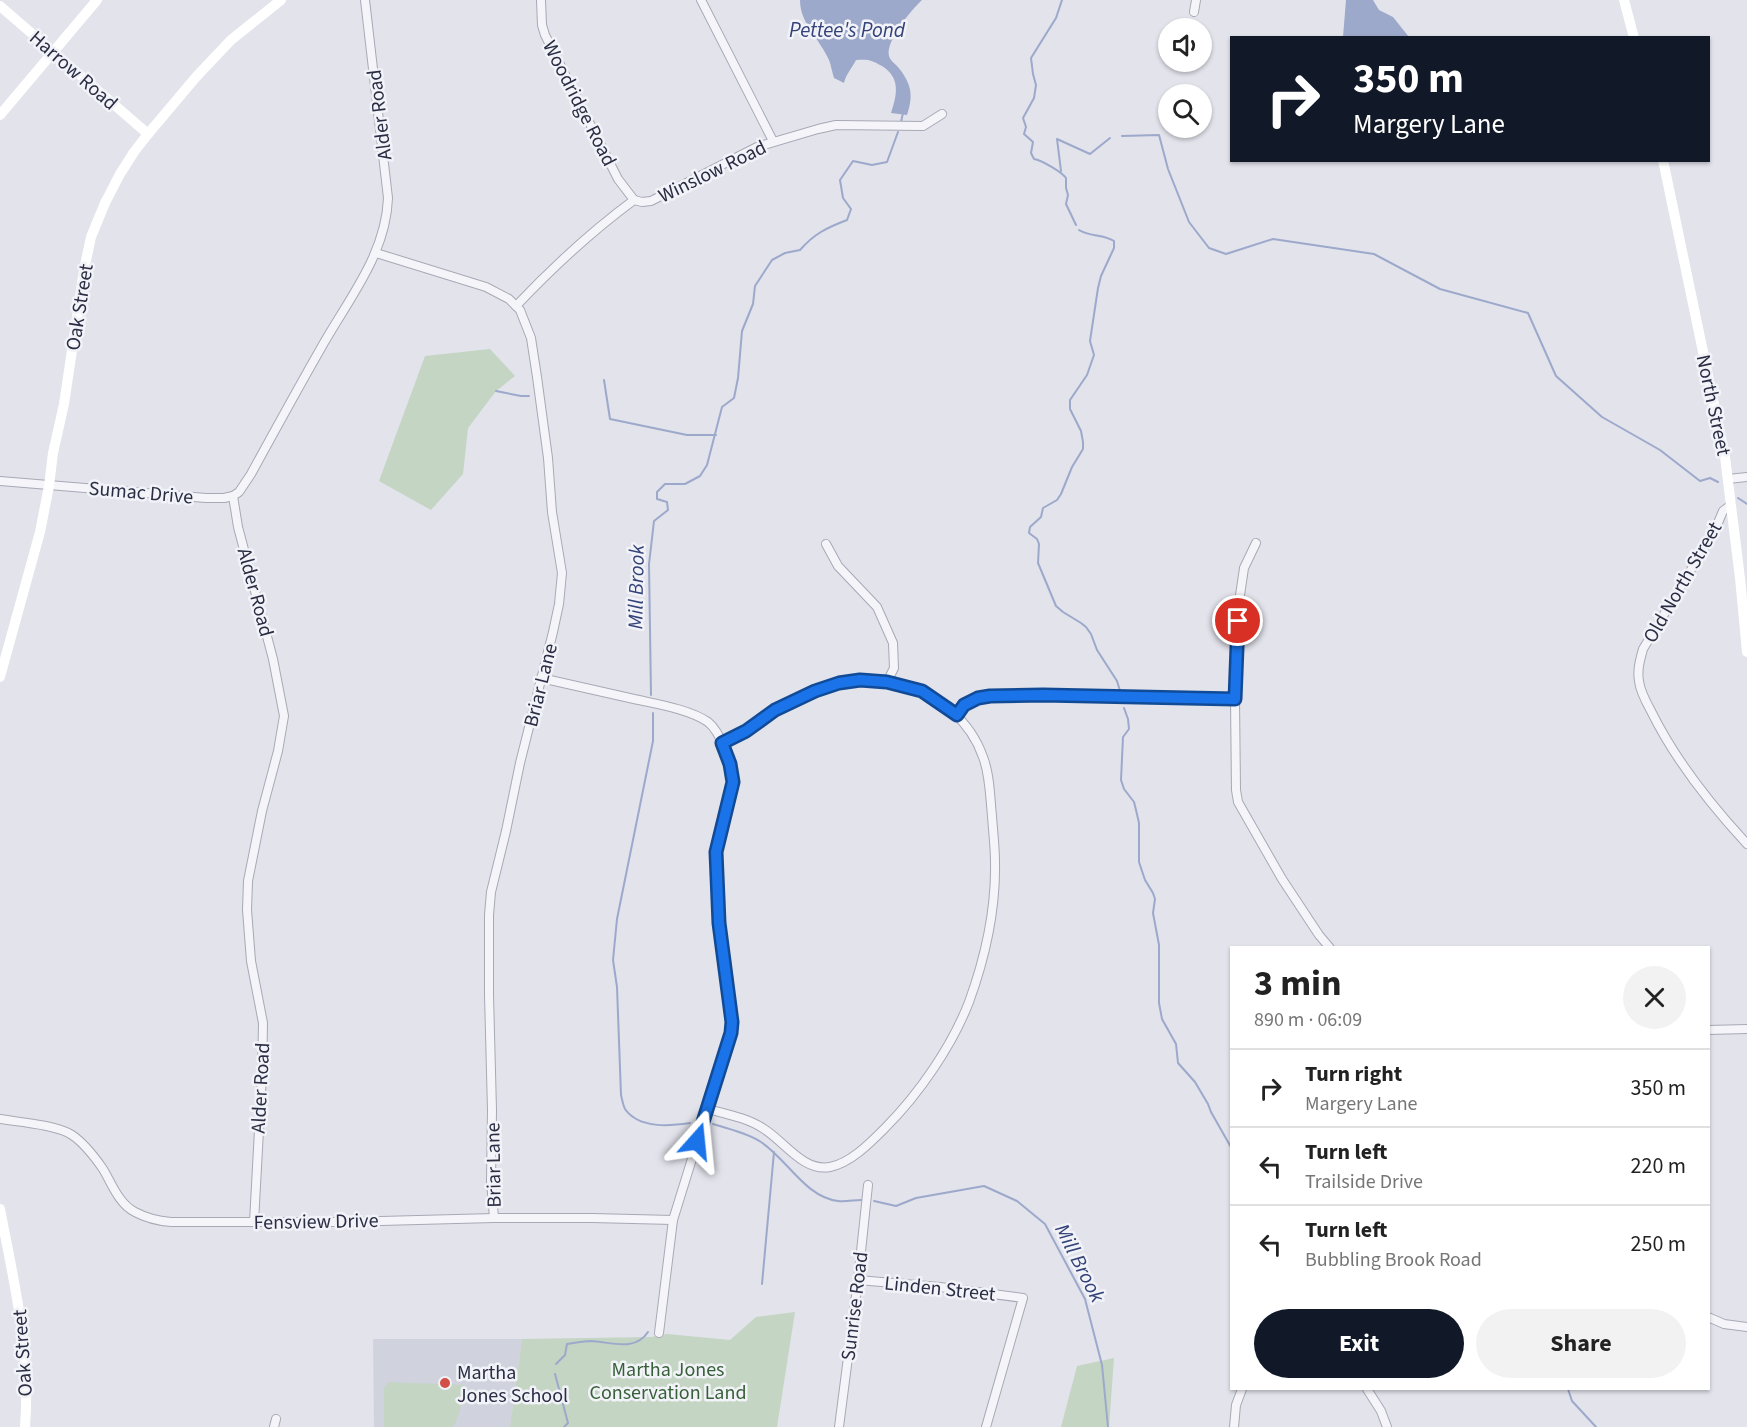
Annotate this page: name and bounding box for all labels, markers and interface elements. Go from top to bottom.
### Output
water label: Pettee's Pond [789,15,906,45]
map controls [1158,18,1212,138]
button: sound [1158,18,1212,72]
street label: Harrow Road [23,24,124,117]
street label: Woodridge Road [535,36,623,171]
text: 350 m [1353,49,1464,109]
icon: right [1254,60,1332,138]
street label: Alder Road [361,68,399,162]
button: search [1158,84,1212,138]
text: Margery Lane [1353,105,1505,144]
street label: Winslow Road [654,134,771,210]
street label: Oak Street [59,262,101,352]
street label: North Street [1689,352,1737,458]
street label: Sumac Drive [88,474,194,512]
street label: Old North Street [1637,516,1729,648]
water label: Mill Brook [620,543,652,630]
street label: Alder Road [230,545,280,640]
pin [1212,595,1263,646]
icon: arrive [1221,604,1254,637]
street label: Briar Lane [517,640,565,730]
text: 3 min [1254,958,1342,1009]
button: close [1623,966,1686,1029]
text: 890 m · 06:09 [1254,1006,1362,1034]
street label: Alder Road [245,1042,277,1134]
text: Turn right [1305,1058,1402,1090]
icon: right [1254,1072,1287,1105]
text: 350 m [1631,1072,1686,1104]
text: Margery Lane [1305,1090,1418,1118]
position arrow [665,1109,729,1173]
street label: Briar Lane [479,1122,509,1208]
text: Turn left [1305,1136,1387,1168]
icon: left [1254,1150,1287,1183]
text: 220 m [1631,1150,1686,1182]
text: Trailside Drive [1305,1168,1423,1196]
street label: Fensview Drive [253,1207,379,1237]
text: Turn left [1305,1214,1387,1246]
water label: Mill Brook [1047,1218,1113,1309]
icon: left [1254,1228,1287,1261]
text: 250 m [1631,1228,1686,1260]
text: Bubbling Brook Road [1305,1246,1482,1274]
street label: Sunrise Road [834,1250,876,1362]
street label: Linden Street [883,1269,997,1309]
street label: Oak Street [6,1308,40,1397]
button: Exit [1254,1309,1464,1378]
button: Share [1476,1309,1686,1378]
park label: Martha Jones Conservation Land [590,1356,747,1407]
place label: Martha Jones School [457,1359,568,1410]
marker: Martha Jones School [438,1376,452,1390]

